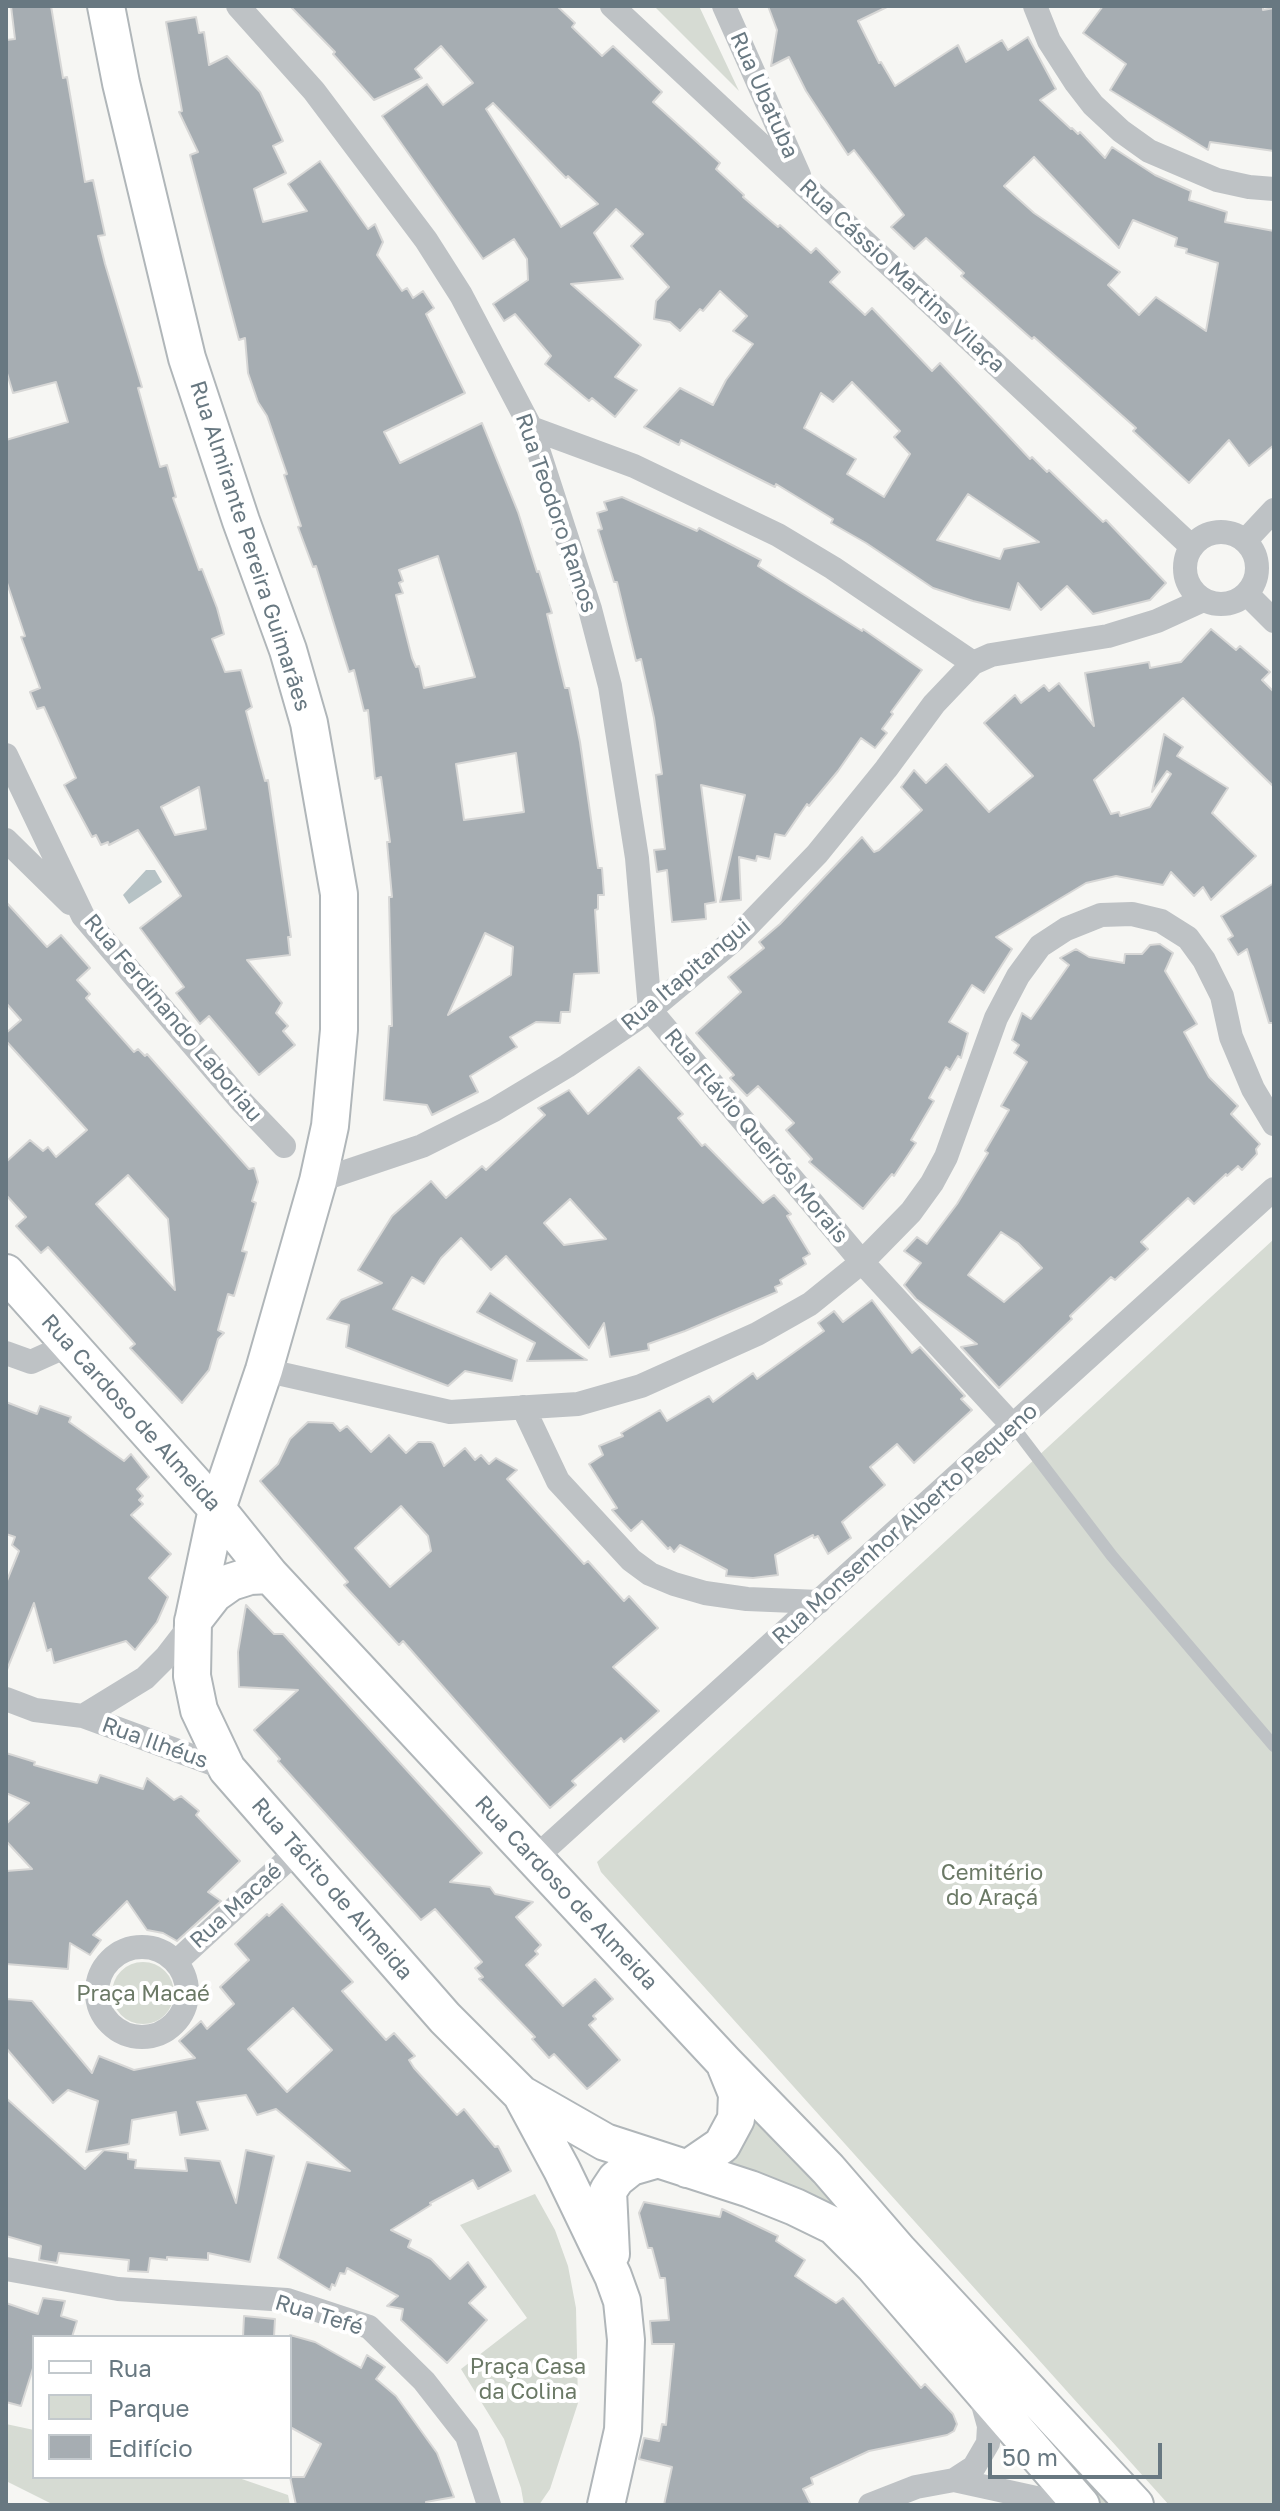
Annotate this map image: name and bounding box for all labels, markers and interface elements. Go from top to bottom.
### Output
street label: Rua Ubatuba [724,28,804,162]
street label: Rua Cássio Martins Vilaça [794,174,1010,378]
street label: Rua Almirante Pereira Guimarães [184,378,316,714]
street label: Rua Teodoro Ramos [510,410,602,616]
street label: Rua Ferdinando Laboriau [78,909,268,1127]
street label: Rua Itapitangui [616,913,756,1037]
street label: Rua Flávio Queirós Morais [658,1023,854,1249]
street label: Rua Cardoso de Almeida [36,1309,226,1517]
street label: Rua Monsenhor Alberto Pequeno [767,1398,1043,1650]
street label: Rua Ilhéus [98,1712,212,1774]
street label: Rua Cardoso de Almeida [469,1790,663,1996]
street label: Rua Tácito de Almeida [246,1793,418,1985]
street label: Rua Macaé [185,1858,287,1954]
park label: Cemitério do Araçá [941,1860,1043,1912]
park label: Praça Macaé [76,1981,210,2007]
street label: Rua Tefé [272,2289,366,2341]
legend [32,2335,292,2479]
text: Rua [108,2353,152,2382]
park label: Praça Casa da Colina [470,2354,586,2406]
text: Parque [108,2393,189,2422]
scale bar [992,2427,1166,2477]
text: Edifício [108,2433,193,2462]
text: 50 m [1002,2442,1058,2471]

